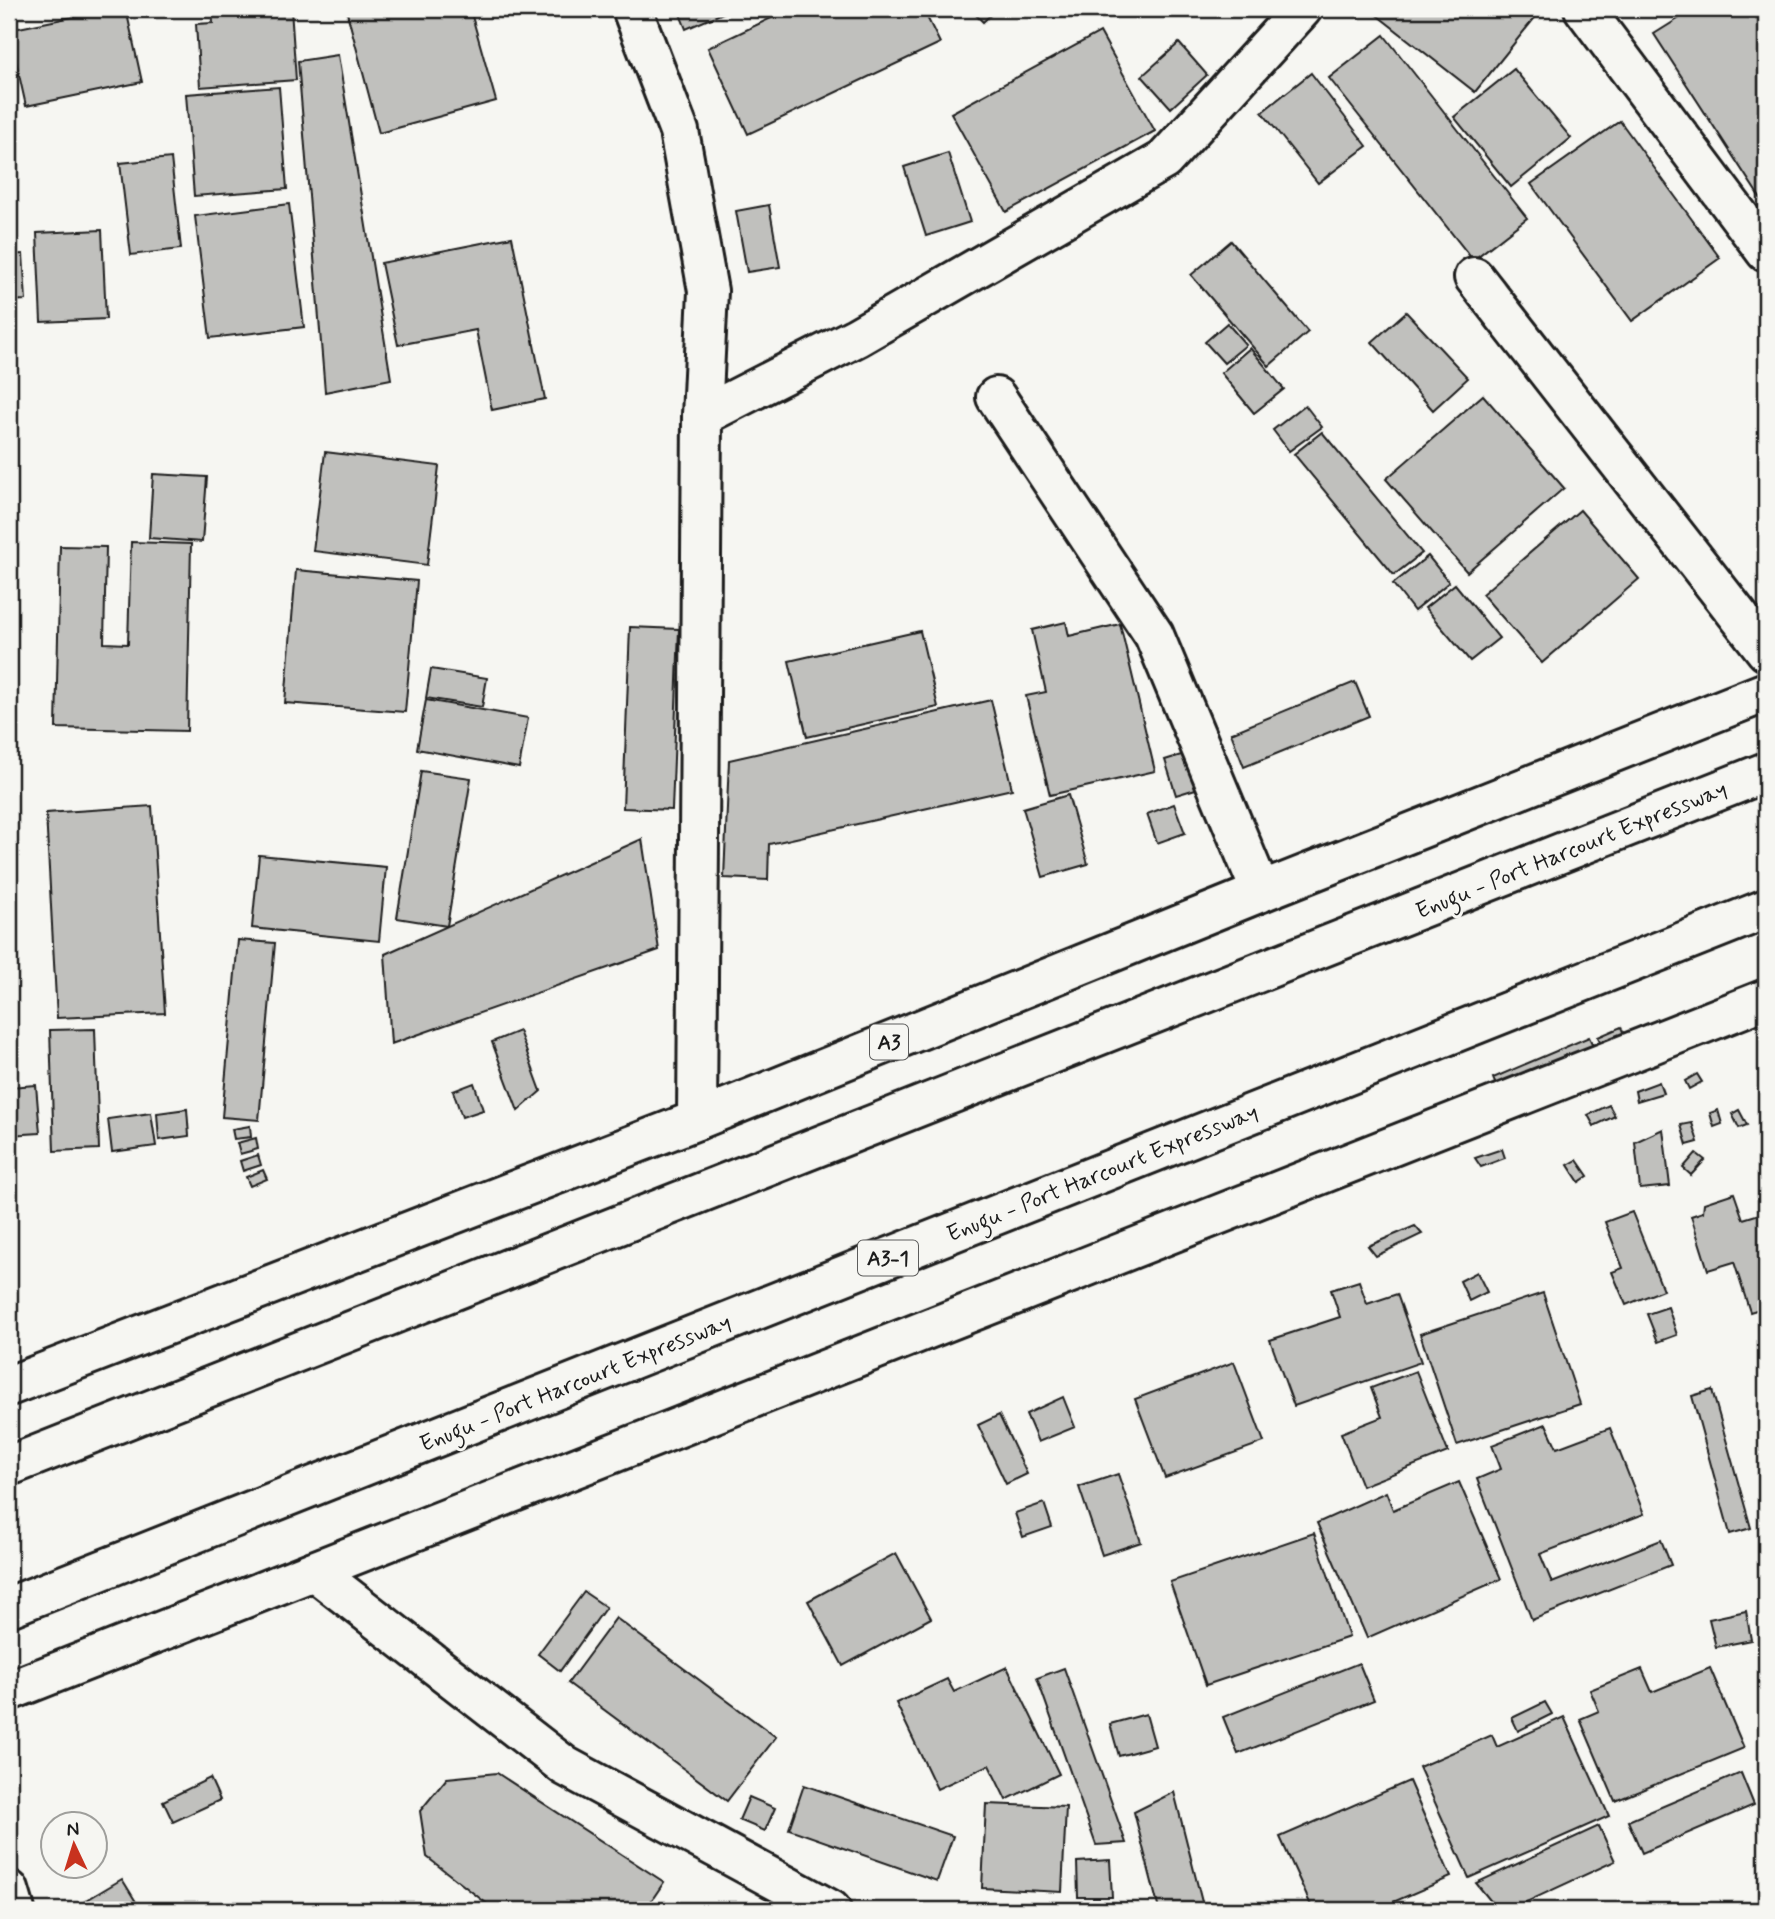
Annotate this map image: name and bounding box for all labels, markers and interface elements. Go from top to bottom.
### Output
street label: Enugu - Port Harcourt Expressway [1412,775,1733,929]
road number: A3 [870,1024,908,1060]
street label: Enugu - Port Harcourt Expressway [943,1098,1264,1252]
road number: A3-1 [858,1240,918,1276]
street label: Enugu - Port Harcourt Expressway [416,1308,737,1462]
north arrow [38,1811,108,1881]
text: N [66,1817,80,1842]

